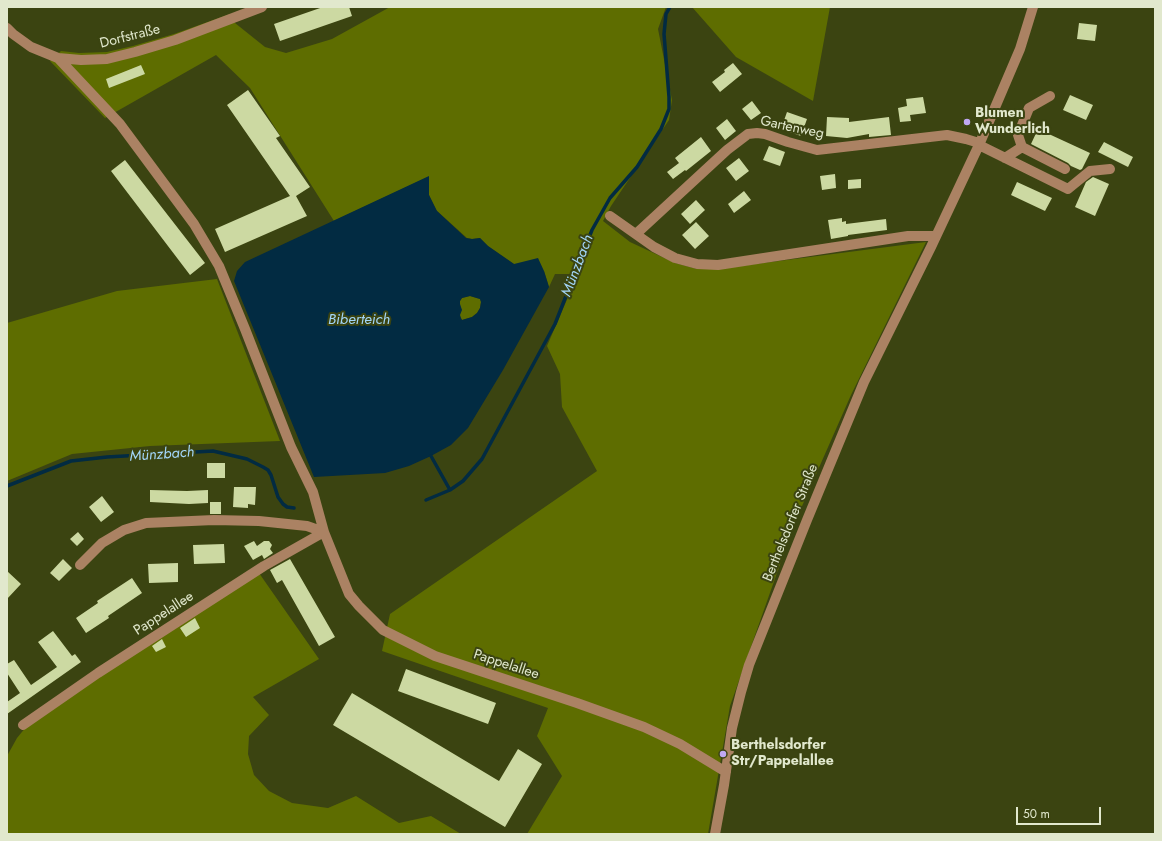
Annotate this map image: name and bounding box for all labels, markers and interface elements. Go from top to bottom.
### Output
street label: Dorfstraße [98,21,162,53]
place label: Blumen Wunderlich [975,106,1050,138]
street label: Gartenweg [759,113,825,143]
marker: Blumen Wunderlich [962,117,972,127]
water label: Münzbach [558,232,598,300]
water label: Biberteich [328,311,390,329]
water label: Münzbach [129,444,195,466]
street label: Berthelsdorfer Straße [760,462,822,584]
street label: Pappelallee [131,588,197,640]
street label: Pappelallee [471,647,541,683]
place label: Berthelsdorfer Str/Pappelallee [731,738,834,770]
marker: Berthelsdorfer Str/Pappelallee [718,749,728,759]
scale bar [1018,799,1103,825]
text: 50 m [1023,805,1050,823]

